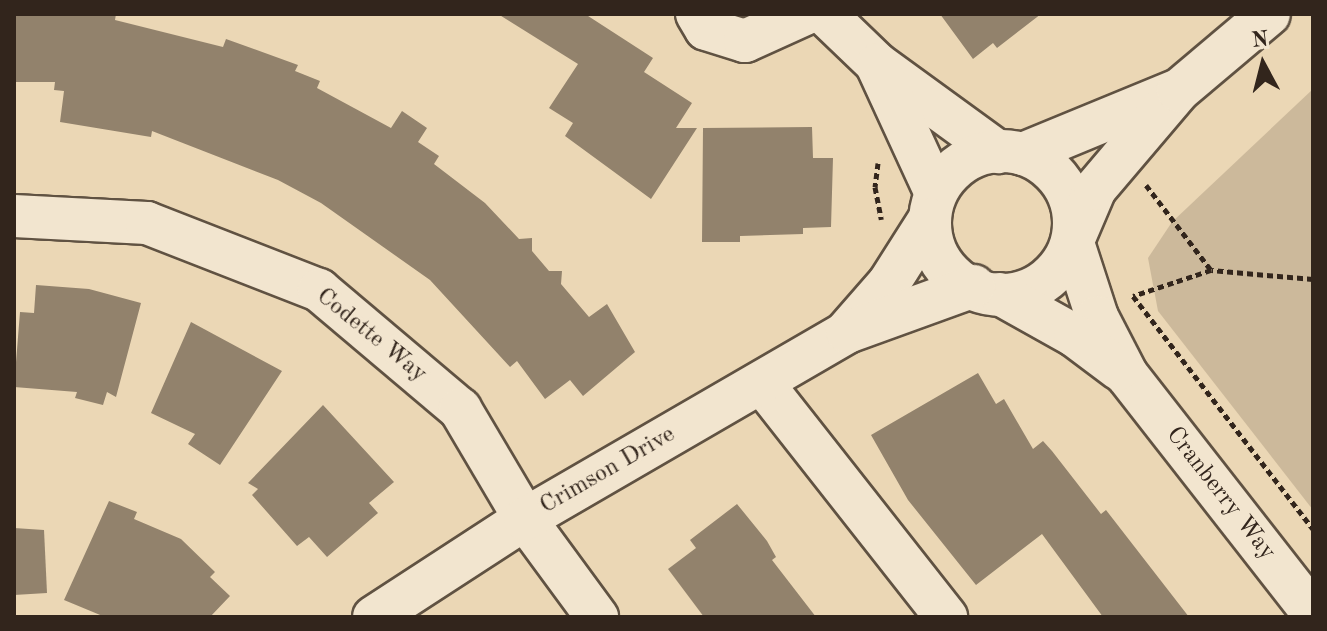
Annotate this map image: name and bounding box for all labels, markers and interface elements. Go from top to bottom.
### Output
north arrow [1223,24,1303,104]
text: N [1250,28,1270,52]
street label: Codette Way [310,283,432,389]
street label: Crimson Drive [535,421,681,521]
street label: Cranberry Way [1159,422,1281,566]

